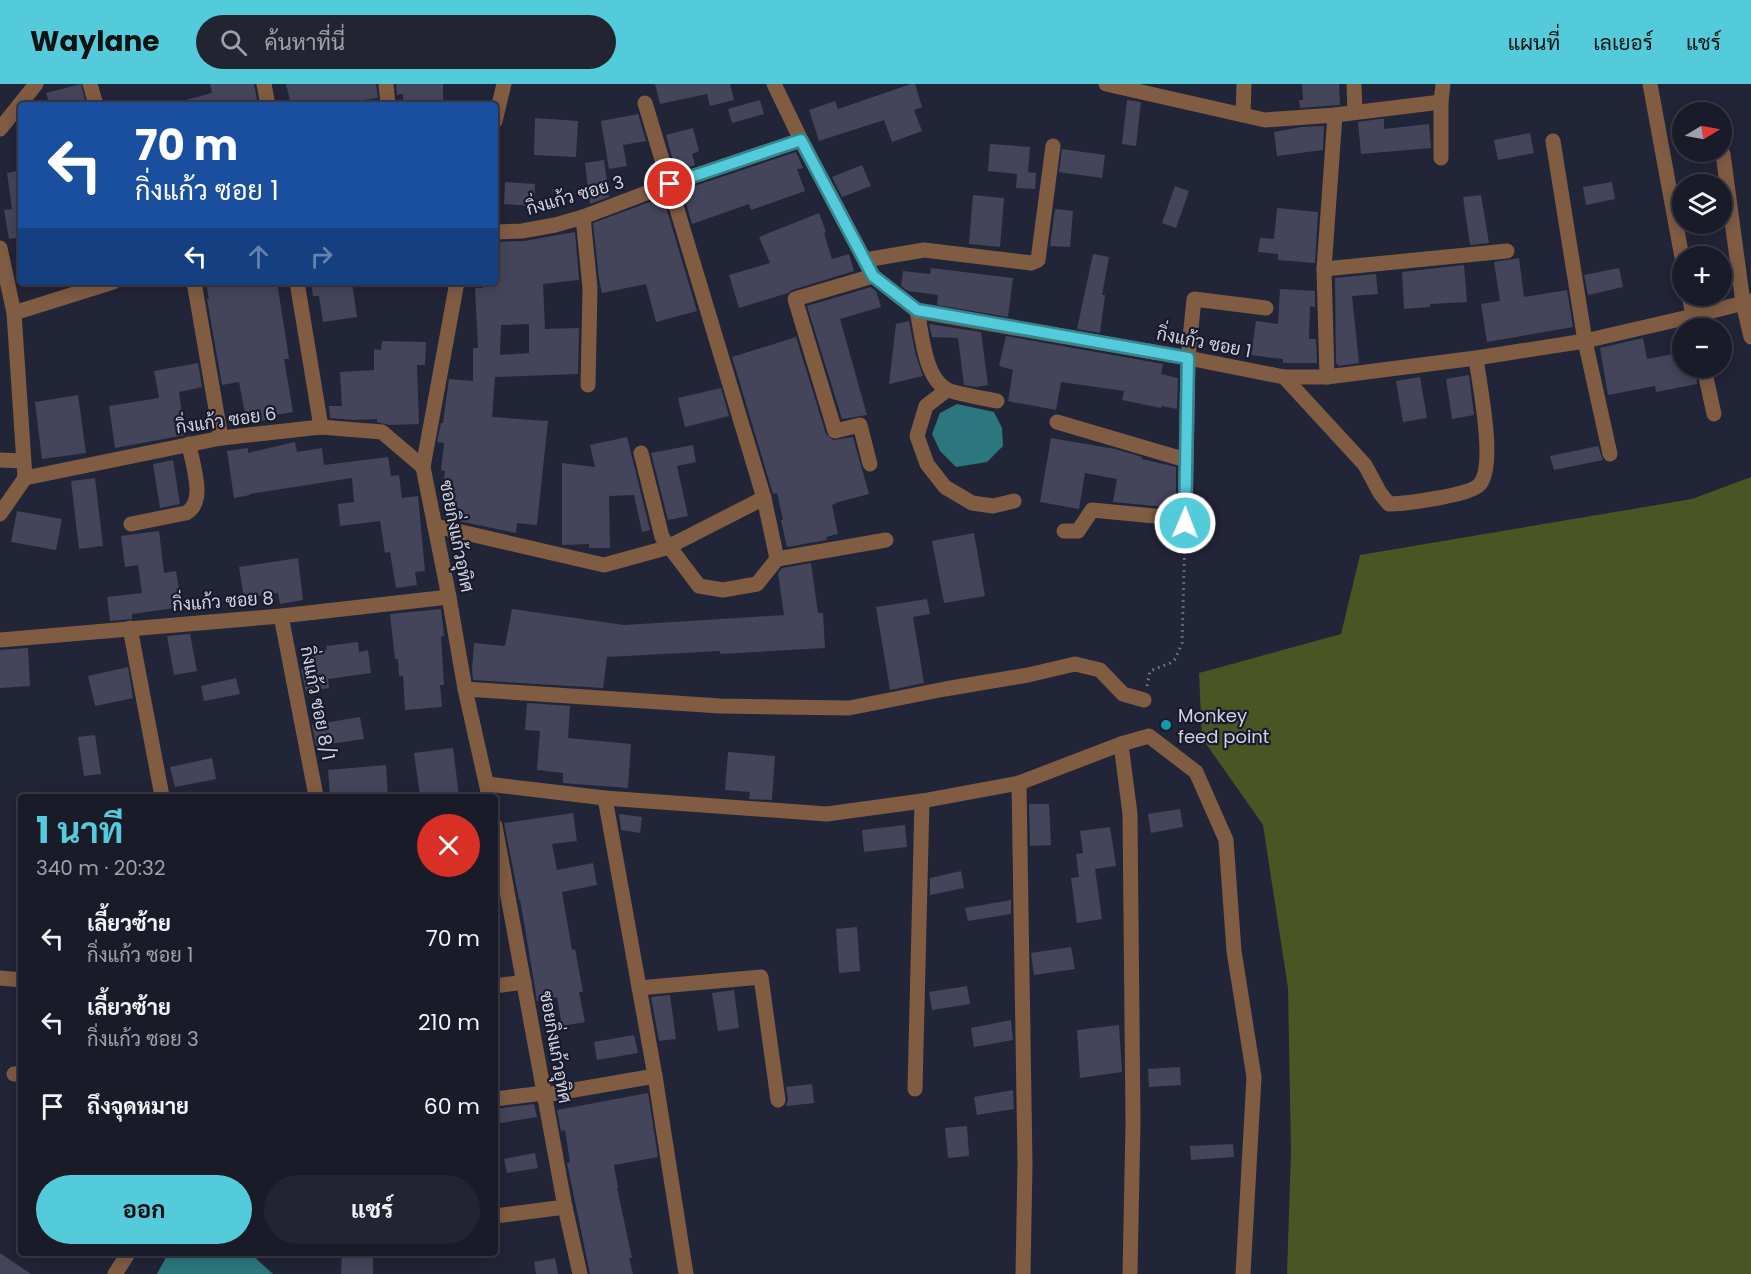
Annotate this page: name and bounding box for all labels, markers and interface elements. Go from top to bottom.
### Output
search box [196,15,616,69]
text: Waylane [30,22,160,61]
icon: search [217,26,250,59]
text: ค้นหาที่นี่ [265,27,345,58]
text: แผนที่ [1508,28,1560,57]
text: เลเยอร์ [1593,28,1653,57]
text: แชร์ [1686,28,1721,57]
north arrow [1672,102,1732,162]
map controls [1672,102,1732,378]
text: 70 m [135,116,238,175]
icon: left [36,126,114,204]
pin [644,158,695,209]
street label: กิ่งแก้ว ซอย 3 [523,167,627,221]
icon: arrive [653,167,686,200]
text: กิ่งแก้ว ซอย 1 [135,172,279,209]
button: layers [1672,174,1732,234]
icon: left [179,240,212,273]
icon: ahead [242,240,275,273]
icon: right [305,240,338,273]
button: + [1672,246,1732,306]
street label: กิ่งแก้ว ซอย 1 [1155,318,1254,363]
button: − [1672,318,1732,378]
street label: กิ่งแก้ว ซอย 6 [174,398,278,439]
street label: ซอยกิ่งแก้วอุทิศ [434,477,482,594]
position arrow [1153,491,1217,555]
street label: กิ่งแก้ว ซอย 8 [171,583,274,617]
street label: กิ่งแก้ว ซอย 8/1 [295,643,343,762]
place label: Monkey feed point [1178,703,1269,749]
marker: Monkey feed point [1159,718,1173,732]
text: 1 นาที [36,805,123,856]
button: close [417,814,480,877]
text: 340 m · 20:32 [36,854,165,882]
text: เลี้ยวซ้าย [87,908,171,939]
icon: left [36,922,69,955]
text: 70 m [426,923,480,954]
text: กิ่งแก้ว ซอย 1 [87,941,194,969]
street label: ซอยกิ่งแก้วอุทิศ [534,988,580,1105]
text: เลี้ยวซ้าย [87,992,171,1023]
icon: left [36,1006,69,1039]
text: 210 m [418,1007,480,1038]
text: กิ่งแก้ว ซอย 3 [87,1025,199,1053]
icon: arrive [36,1090,69,1123]
text: ถึงจุดหมาย [87,1091,189,1122]
text: 60 m [424,1091,480,1122]
button: ออก [36,1175,252,1244]
button: แชร์ [264,1175,480,1244]

